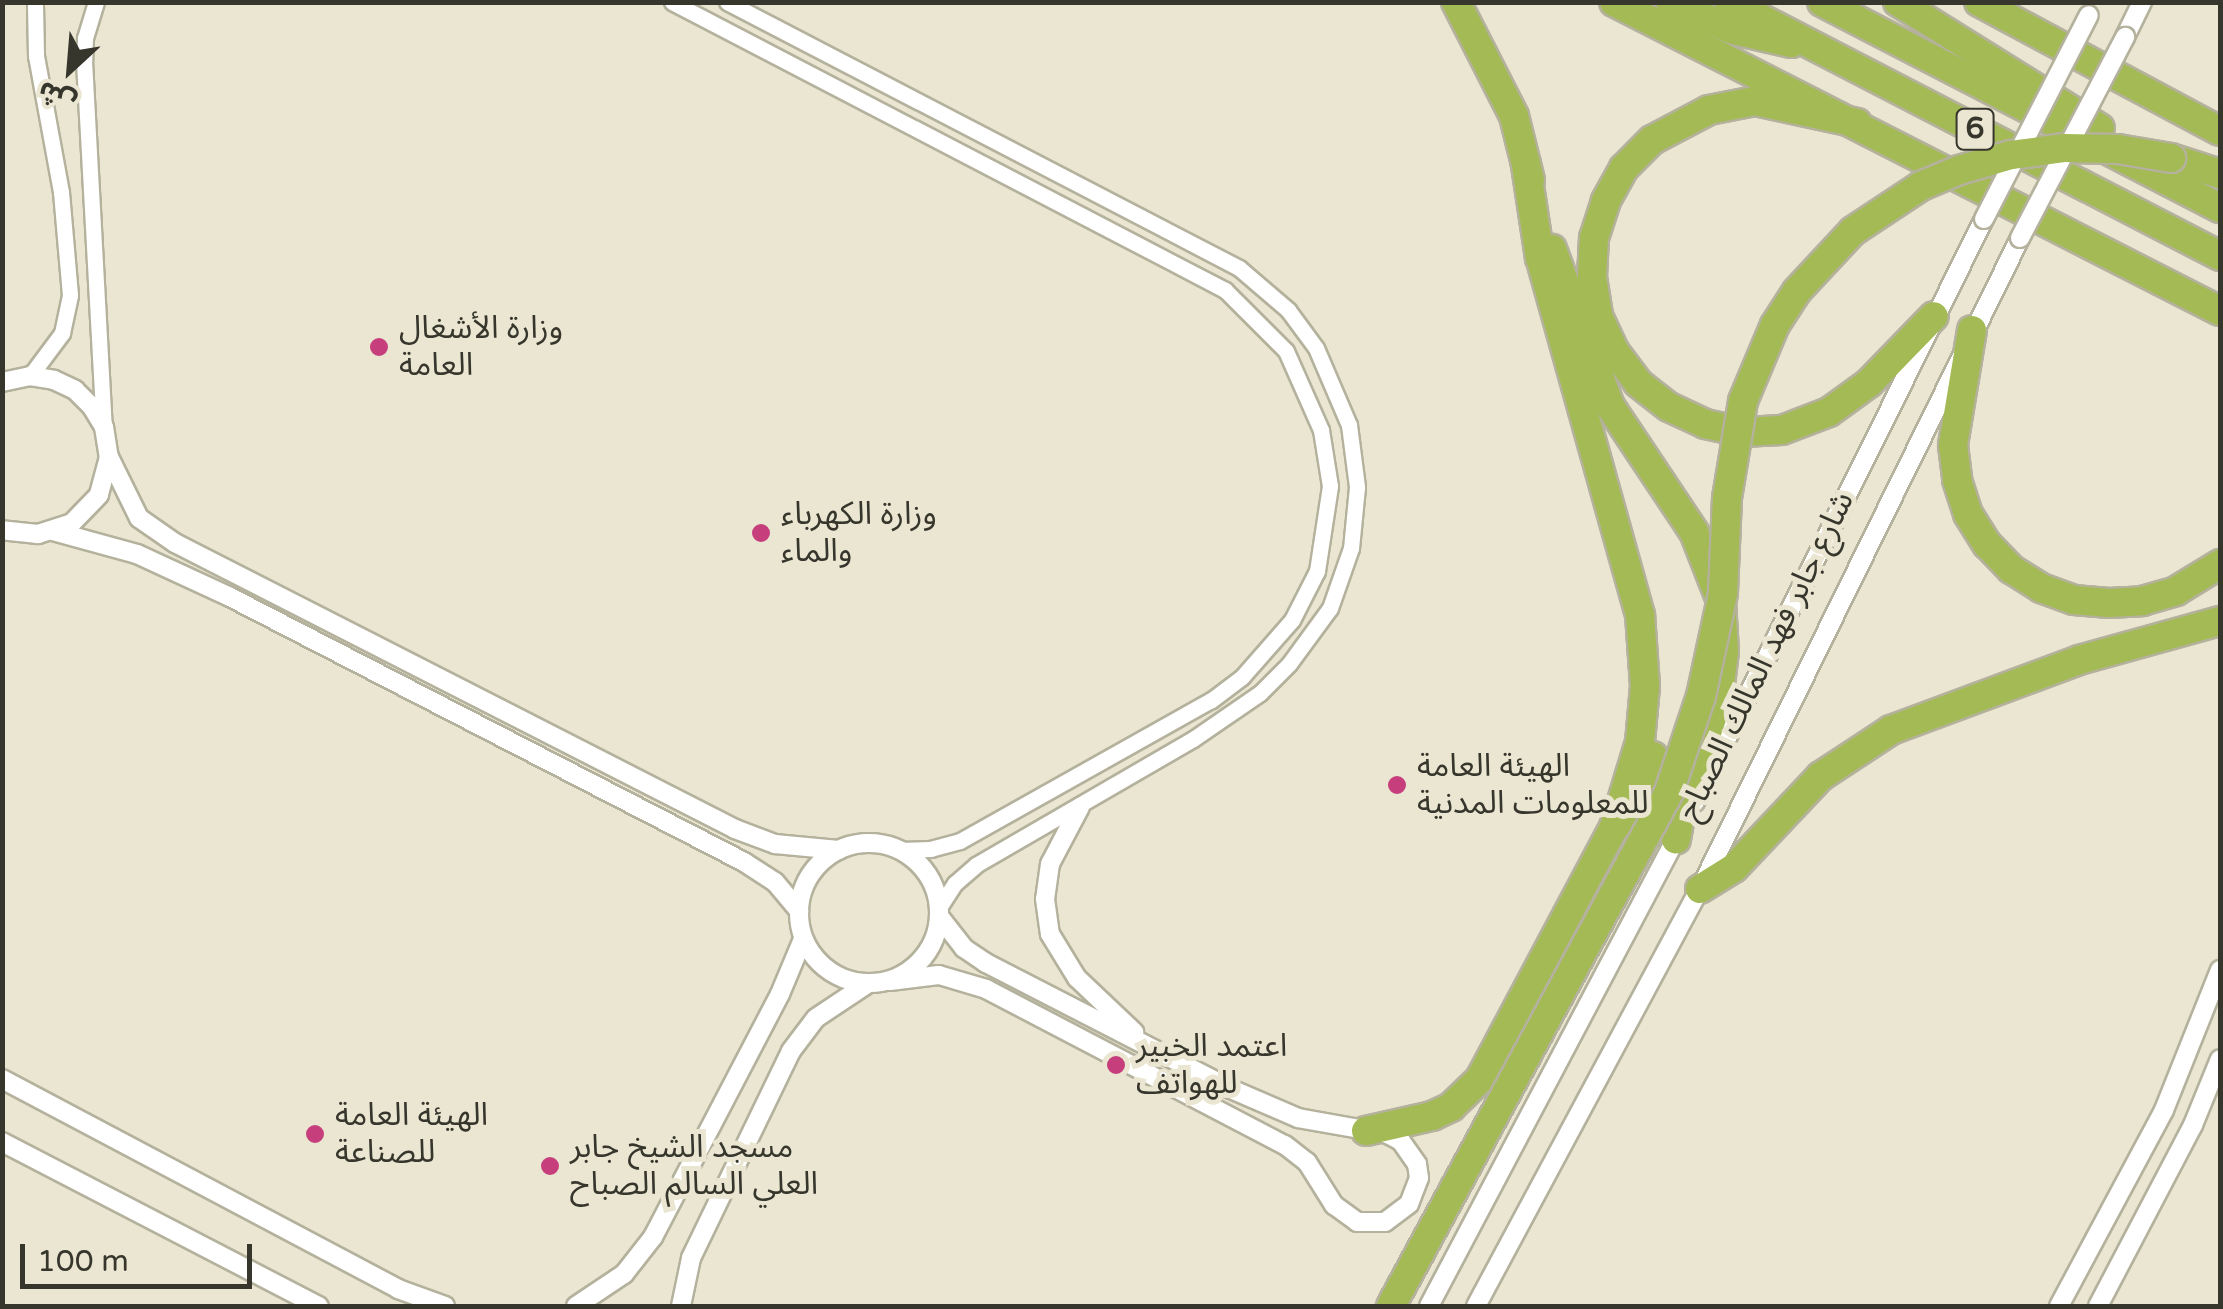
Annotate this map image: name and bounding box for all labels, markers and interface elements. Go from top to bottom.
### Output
north arrow [20,20,120,120]
text: ش [32,73,82,121]
road number: 6 [1955,104,1995,154]
place label: وزارة الأشغال العامة [399,310,563,385]
marker: وزارة الأشغال العامة [368,336,390,358]
street label: شارع جابر فهد المالك الصباح [1670,485,1862,827]
place label: وزارة الكهرباء والماء [781,496,937,571]
marker: وزارة الكهرباء والماء [750,522,772,544]
place label: الهيئة العامة للمعلومات المدنية [1417,748,1649,823]
marker: الهيئة العامة للمعلومات المدنية [1386,774,1408,796]
place label: اعتمد الخبير للهواتف [1136,1028,1287,1103]
marker: اعتمد الخبير للهواتف [1105,1054,1127,1076]
place label: الهيئة العامة للصناعة [335,1097,488,1172]
marker: الهيئة العامة للصناعة [304,1123,326,1145]
place label: مسجد الشيخ جابر العلي السالم الصباح [570,1129,818,1204]
marker: مسجد الشيخ جابر العلي السالم الصباح [539,1155,561,1177]
scale bar [25,1224,258,1286]
text: 100 m [37,1243,129,1280]

